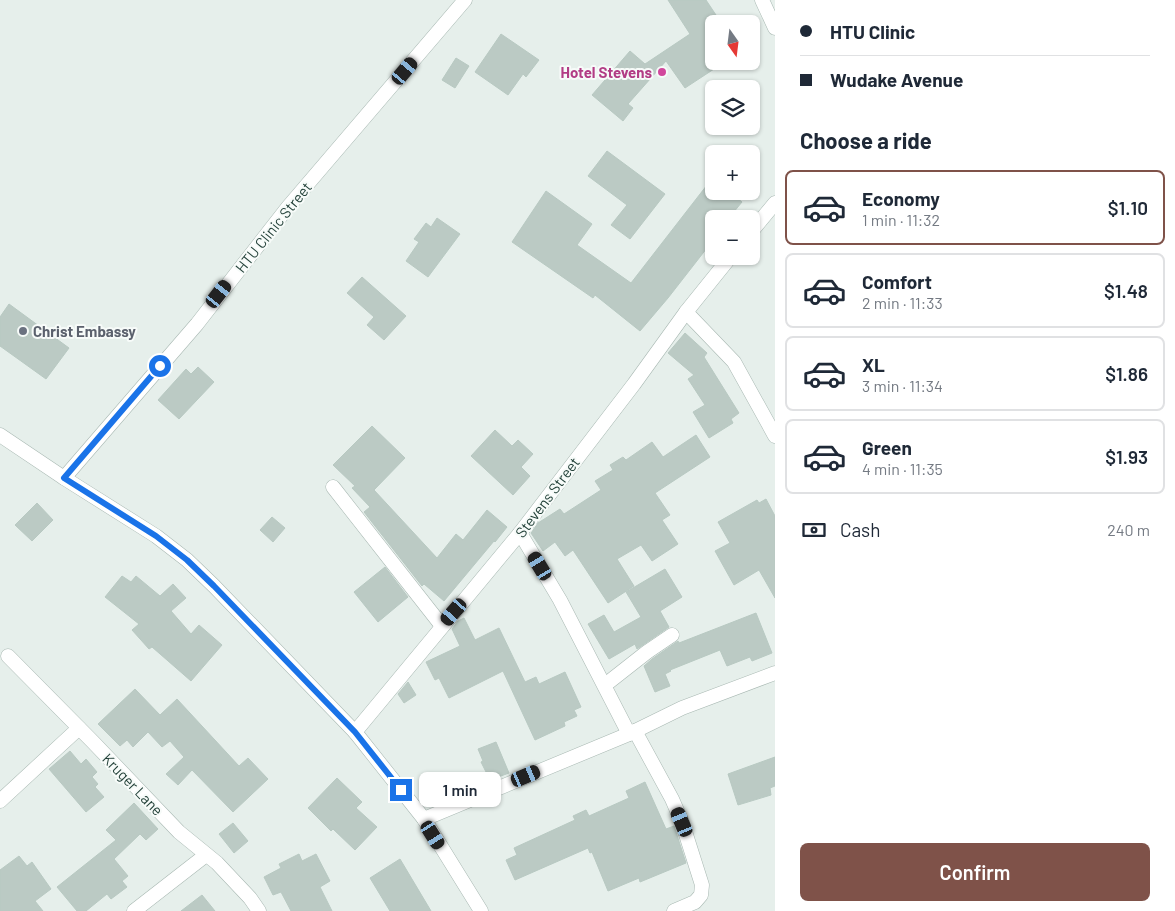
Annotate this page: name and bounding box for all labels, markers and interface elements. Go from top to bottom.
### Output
north arrow [705,15,760,70]
map controls [705,15,760,265]
text: HTU Clinic [830,20,915,43]
car [389,55,420,87]
place label: Hotel Stevens [560,63,652,81]
marker: Hotel Stevens [656,66,668,78]
text: Wudake Avenue [830,68,963,91]
button: layers [705,80,760,135]
text: Choose a ride [800,127,932,153]
button: + [705,145,760,200]
street label: HTU Clinic Street [231,178,315,276]
icon: car [802,185,847,230]
text: Economy [862,187,940,210]
text: $1.10 [1108,196,1148,219]
button: − [705,210,760,265]
text: 1 min · 11:32 [862,210,940,229]
icon: car [802,268,847,313]
text: Comfort [862,270,932,293]
car [203,278,234,310]
text: $1.48 [1104,279,1148,302]
text: 2 min · 11:33 [862,293,943,312]
place label: Christ Embassy [33,322,136,340]
marker: Christ Embassy [17,325,29,337]
icon: car [802,351,847,396]
text: XL [862,353,885,376]
route start [149,355,171,377]
text: $1.86 [1105,362,1148,385]
text: 3 min · 11:34 [862,376,943,395]
icon: car [802,434,847,479]
text: Green [862,436,912,459]
text: $1.93 [1105,445,1148,468]
street label: Stevens Street [511,453,583,541]
text: 4 min · 11:35 [862,459,943,478]
icon: cash [800,516,828,544]
text: Cash [840,518,881,541]
text: 240 m [1107,520,1150,539]
car [525,549,554,583]
car [438,596,469,628]
street label: Kruger Lane [99,749,167,819]
car [509,763,542,789]
callout: 1 min [418,772,501,808]
route end [390,779,412,801]
text: 1 min [443,780,477,799]
car [669,805,694,839]
car [418,818,447,852]
button: Confirm [800,843,1150,901]

